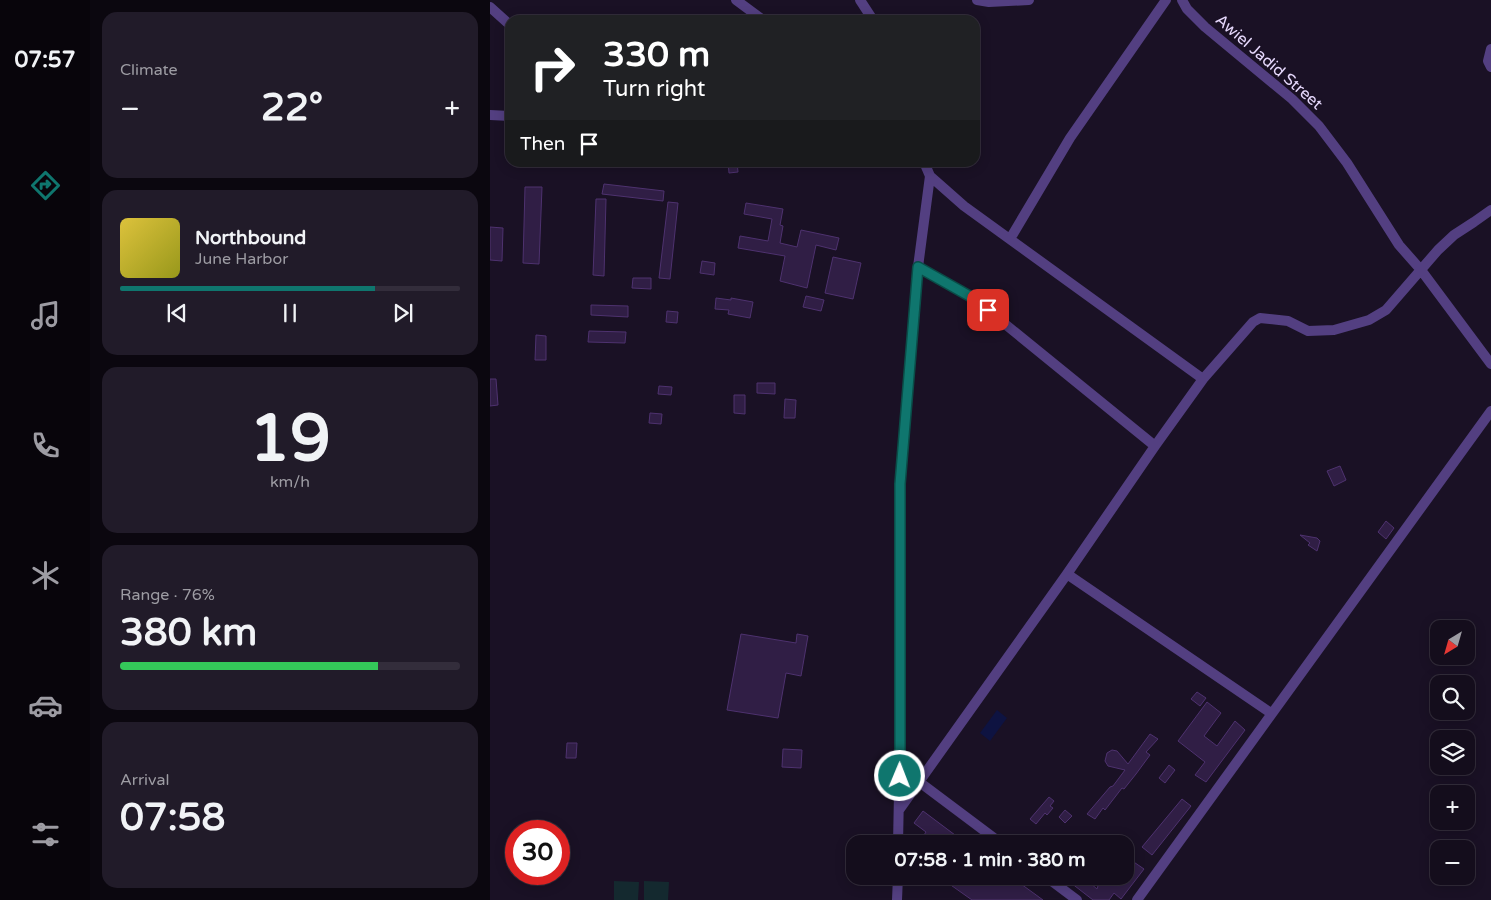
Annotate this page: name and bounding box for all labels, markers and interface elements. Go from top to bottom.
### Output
street label: Awiel Jadid Street [1211,10,1327,114]
text: 330 m [603,34,710,76]
icon: right [520,35,585,100]
text: 07:57 [15,47,75,73]
text: Climate [120,60,178,80]
text: Turn right [603,76,705,102]
text: 22° [261,85,323,131]
text: − [120,92,140,126]
text: + [444,92,460,126]
icon: arrive [575,130,603,158]
text: Then [520,133,565,155]
icon: directions [28,168,63,203]
text: Northbound [195,227,306,249]
text: June Harbor [195,249,288,269]
pin [967,289,1009,331]
icon: arrive [974,296,1002,324]
icon: music [28,298,63,333]
icon: previous [163,299,191,327]
icon: pause [276,299,304,327]
icon: next [389,299,417,327]
text: 19 [249,400,331,479]
icon: phone [28,428,63,463]
text: km/h [270,472,310,492]
icon: climate [28,558,63,593]
text: Range · 76% [120,585,215,605]
text: 380 km [120,610,257,656]
north arrow [1430,620,1475,665]
map controls [1430,620,1475,885]
button: search [1430,675,1475,720]
icon: car [28,688,63,723]
button: layers [1430,730,1475,775]
position arrow [873,749,925,801]
text: Arrival [120,770,169,790]
button: + [1430,785,1475,830]
text: 07:58 [120,795,225,841]
icon: filters [28,817,63,852]
speed limit sign: 30 [505,820,570,885]
button: − [1430,840,1475,885]
text: 07:58 · 1 min · 380 m [894,849,1086,871]

